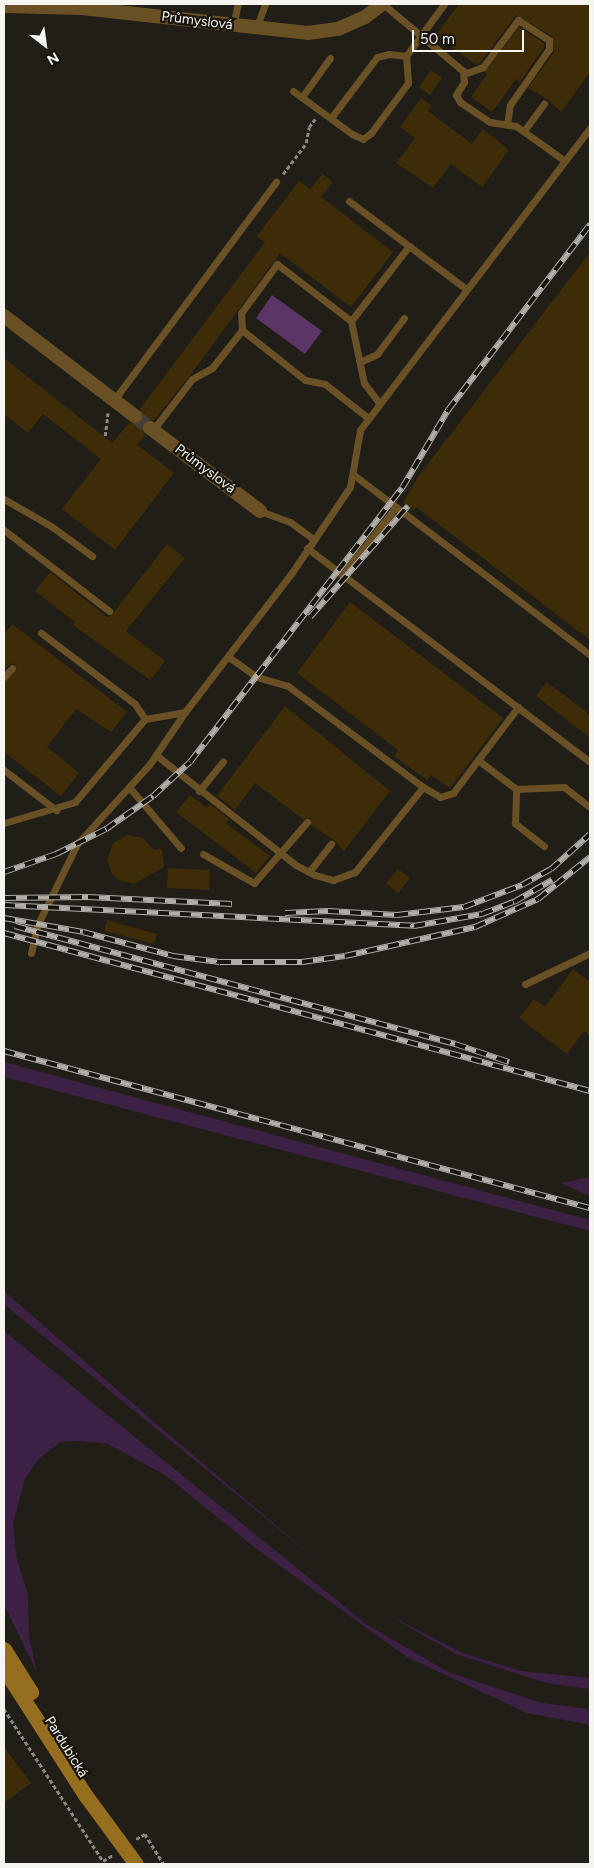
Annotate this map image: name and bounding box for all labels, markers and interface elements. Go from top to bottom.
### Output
street label: Průmyslová [160,8,234,34]
north arrow [20,20,70,70]
scale bar [414,20,526,52]
text: 50 m [420,30,455,48]
text: N [44,48,62,68]
street label: Průmyslová [171,441,239,497]
street label: Pardubická [41,1713,91,1781]

